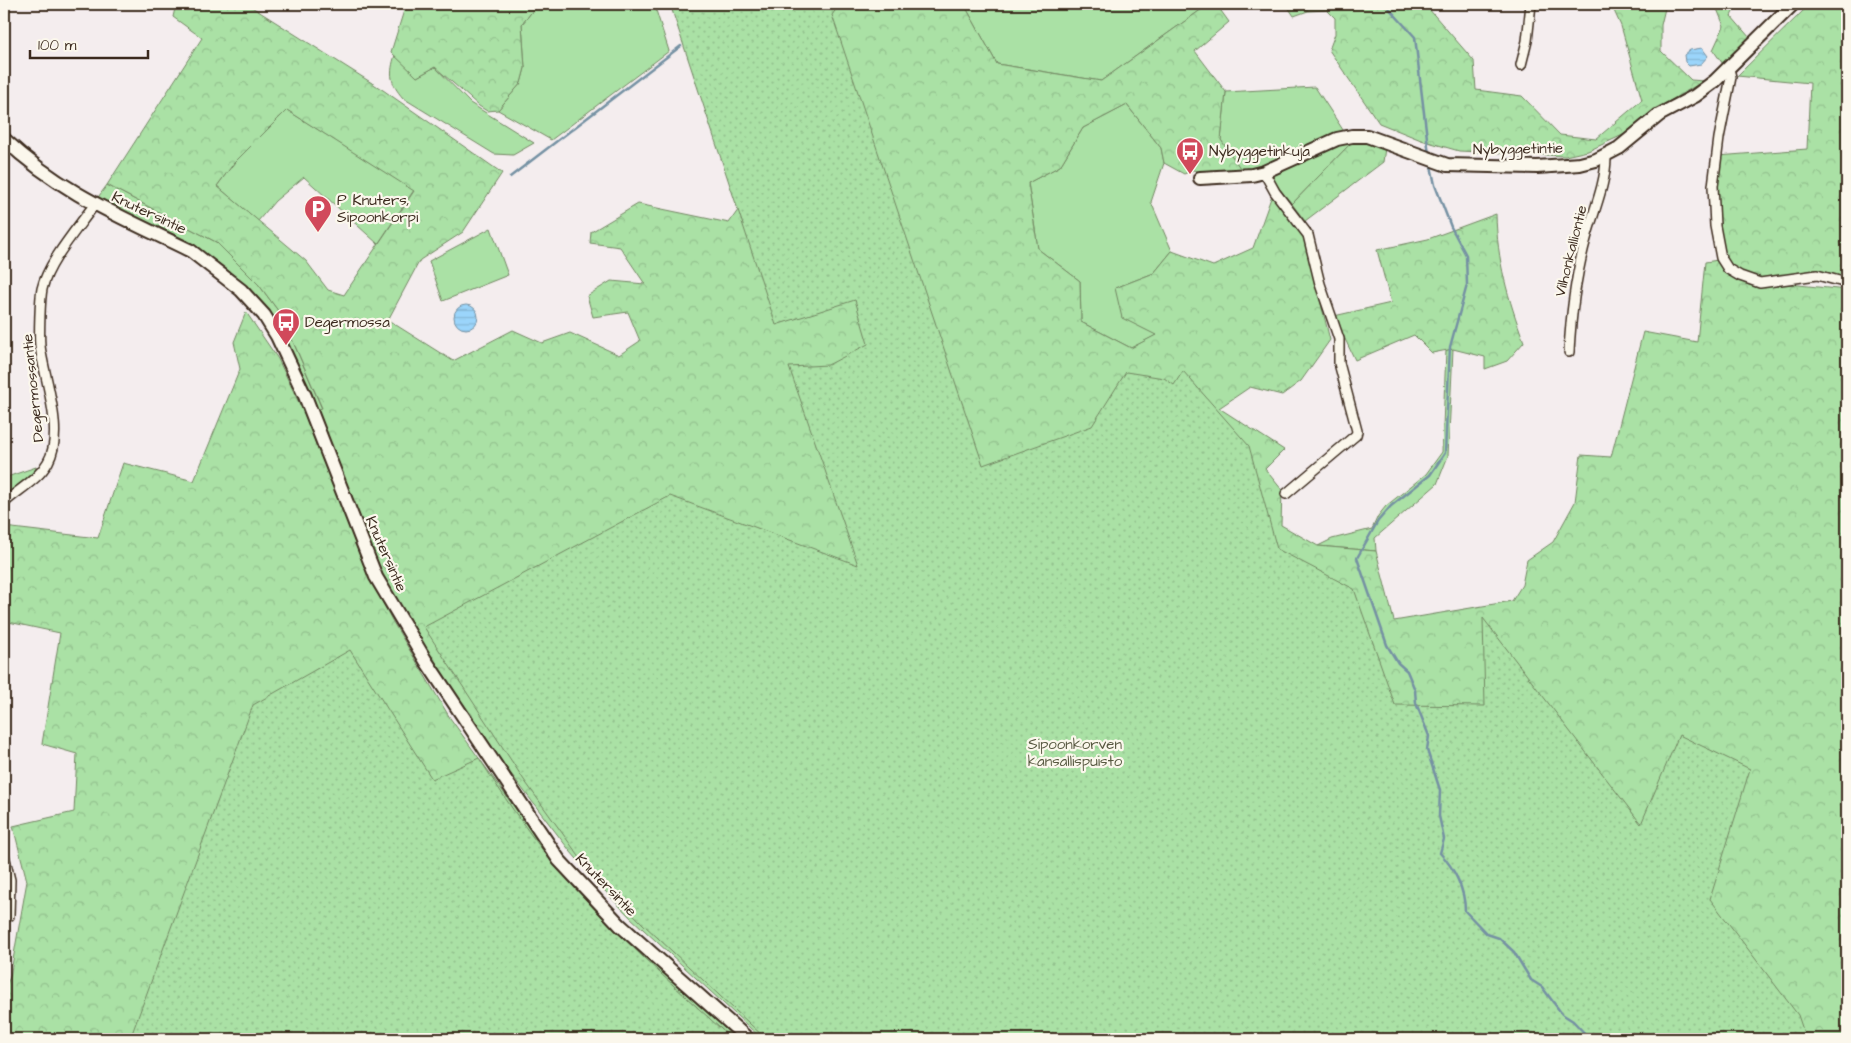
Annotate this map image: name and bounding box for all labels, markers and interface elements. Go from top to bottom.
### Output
scale bar [30,28,148,60]
text: 100 m [38,35,77,56]
bus stop icon: Nybyggetinkuja [1175,136,1205,175]
street label: Nybyggetintie [1473,138,1563,161]
place label: Nybyggetinkuja [1209,141,1310,163]
street label: Knutersintie [108,186,190,240]
place label: P Knuters, Sipoonkorpi [337,190,419,228]
parking icon: P Knuters, Sipoonkorpi [303,194,333,233]
street label: Vilhonkalliontie [1549,203,1593,299]
bus stop icon: Degermossa [271,307,301,346]
place label: Degermossa [305,312,390,334]
street label: Degermossantie [17,333,50,443]
street label: Knutersintie [360,513,412,595]
park label: Sipoonkorven kansallispuisto [1028,734,1123,772]
street label: Knutersintie [571,849,641,921]

